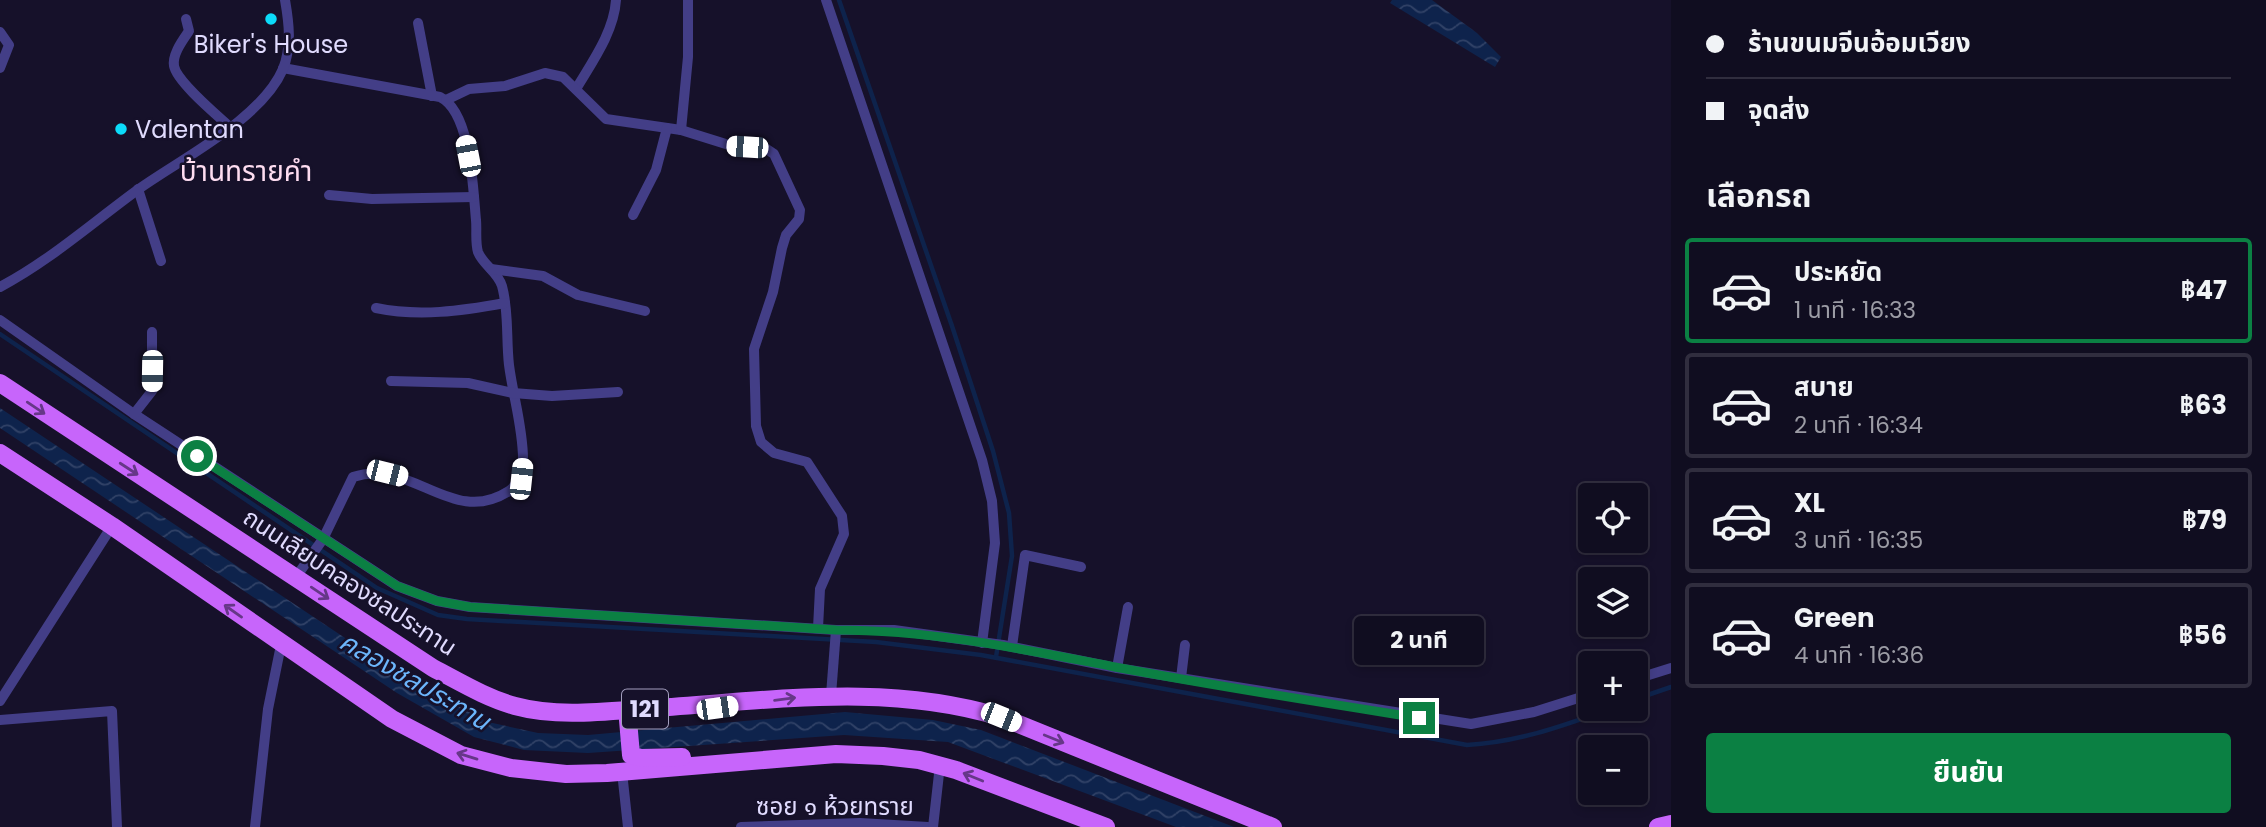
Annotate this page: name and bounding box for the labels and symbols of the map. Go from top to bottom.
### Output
marker: Biker's House [263,11,279,27]
place label: Biker's House [194,28,348,61]
place label: Valentan [135,113,244,146]
marker: Valentan [113,121,129,137]
car [454,133,483,179]
car [726,135,769,159]
district label: บ้านทรายคำ [180,152,312,191]
car [142,350,163,392]
one-way arrow [26,401,45,415]
route start [181,440,213,472]
car [509,457,534,501]
car [365,458,410,488]
one-way arrow [119,462,138,476]
street label: ถนนเลียบคลองชลประทาน [237,500,463,664]
one-way arrow [310,585,329,600]
one-way arrow [224,604,243,618]
callout: 2 นาที [1354,616,1484,666]
water label: คลองชลประทาน [333,623,499,740]
road number: 121 [622,690,668,729]
one-way arrow [773,692,796,705]
car [695,695,740,721]
car [978,699,1025,735]
route end [1403,702,1435,734]
one-way arrow [1043,733,1065,746]
one-way arrow [456,749,478,762]
one-way arrow [963,769,985,782]
street label: ซอย ๑ ห้วยทราย [756,790,914,823]

